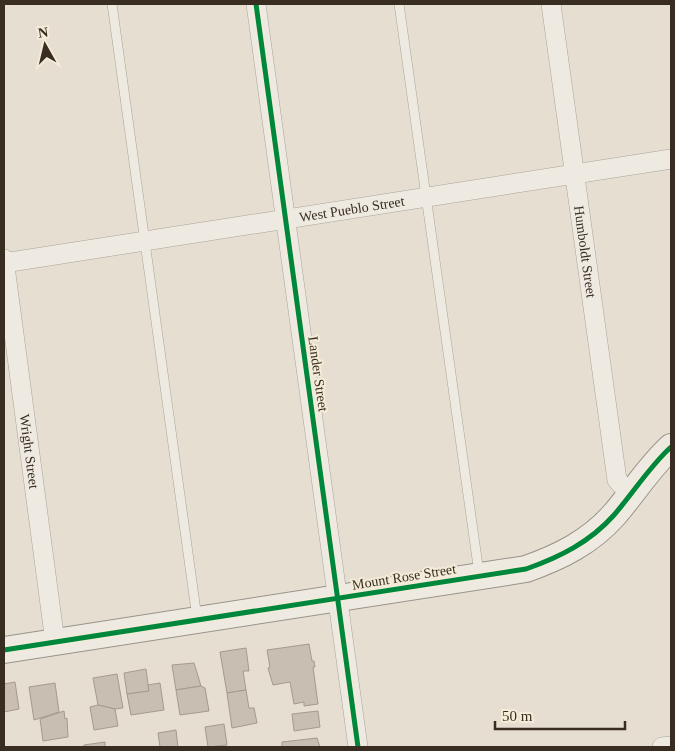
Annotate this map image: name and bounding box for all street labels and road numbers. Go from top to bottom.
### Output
street label: West Pueblo Street [298,193,406,224]
street label: Humboldt Street [572,205,599,299]
street label: Lander Street [305,335,331,413]
street label: Wright Street [17,413,42,490]
street label: Mount Rose Street [351,561,457,593]

